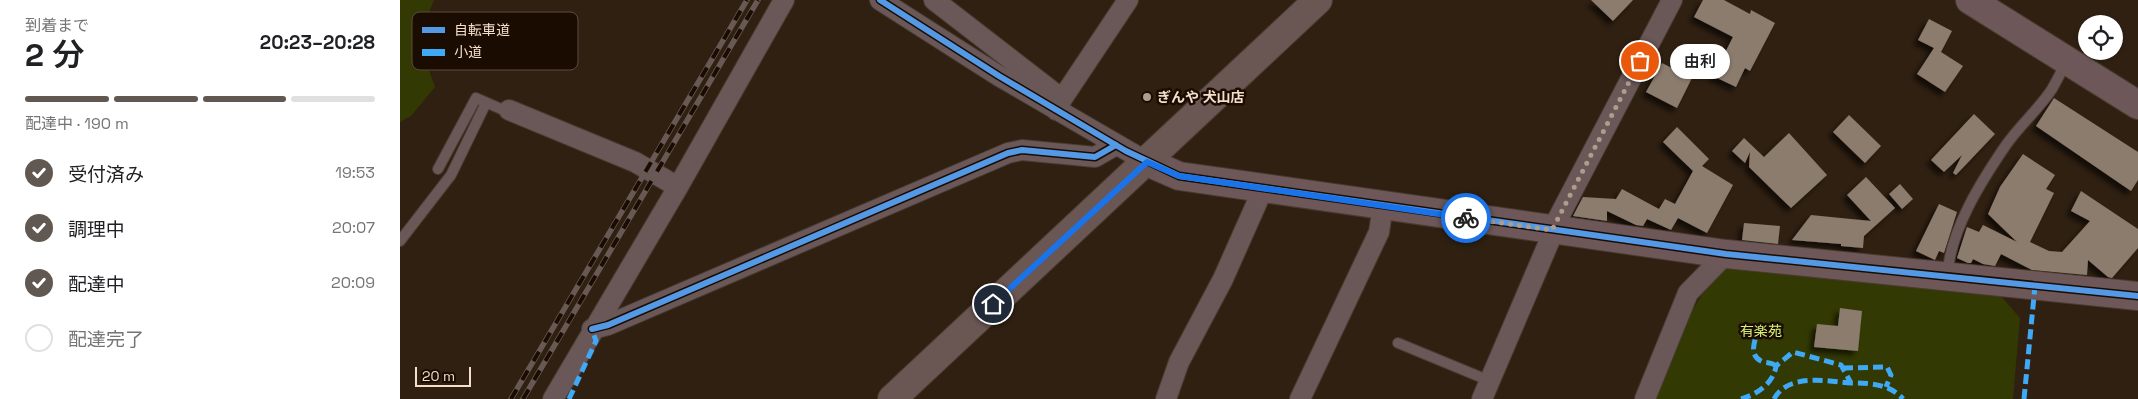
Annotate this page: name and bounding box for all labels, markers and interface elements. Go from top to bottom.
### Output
legend [412,12,578,70]
text: 到着まで [25,15,89,36]
map controls [2078,15,2123,60]
button: locate [2078,15,2123,60]
text: 自転車道 [454,21,510,39]
text: 20:23–20:28 [260,30,375,55]
text: 2 分 [25,35,84,75]
pin [1619,40,1661,82]
text: 小道 [454,43,482,61]
callout: 由利 [1670,44,1730,78]
icon: bag [1626,47,1654,75]
text: 由利 [1684,51,1716,72]
place label: ぎんや 犬山店 [1157,88,1245,106]
marker: ぎんや 犬山店 [1141,91,1153,103]
text: 配達中 · 190 m [25,113,129,134]
icon: check [25,159,53,187]
text: 受付済み [68,162,144,187]
text: 19:53 [335,162,375,183]
courier [1441,193,1491,243]
icon: bike [1452,204,1480,232]
icon: check [25,214,53,242]
text: 調理中 [68,217,125,242]
text: 20:07 [332,217,375,238]
icon: check [25,269,53,297]
text: 配達中 [68,272,125,297]
text: 20:09 [331,272,375,293]
pin [972,283,1014,325]
icon: home [979,290,1007,318]
park label: 有楽苑 [1740,322,1782,340]
text: 配達完了 [68,327,144,352]
scale bar [415,364,471,387]
text: 20 m [422,367,455,385]

